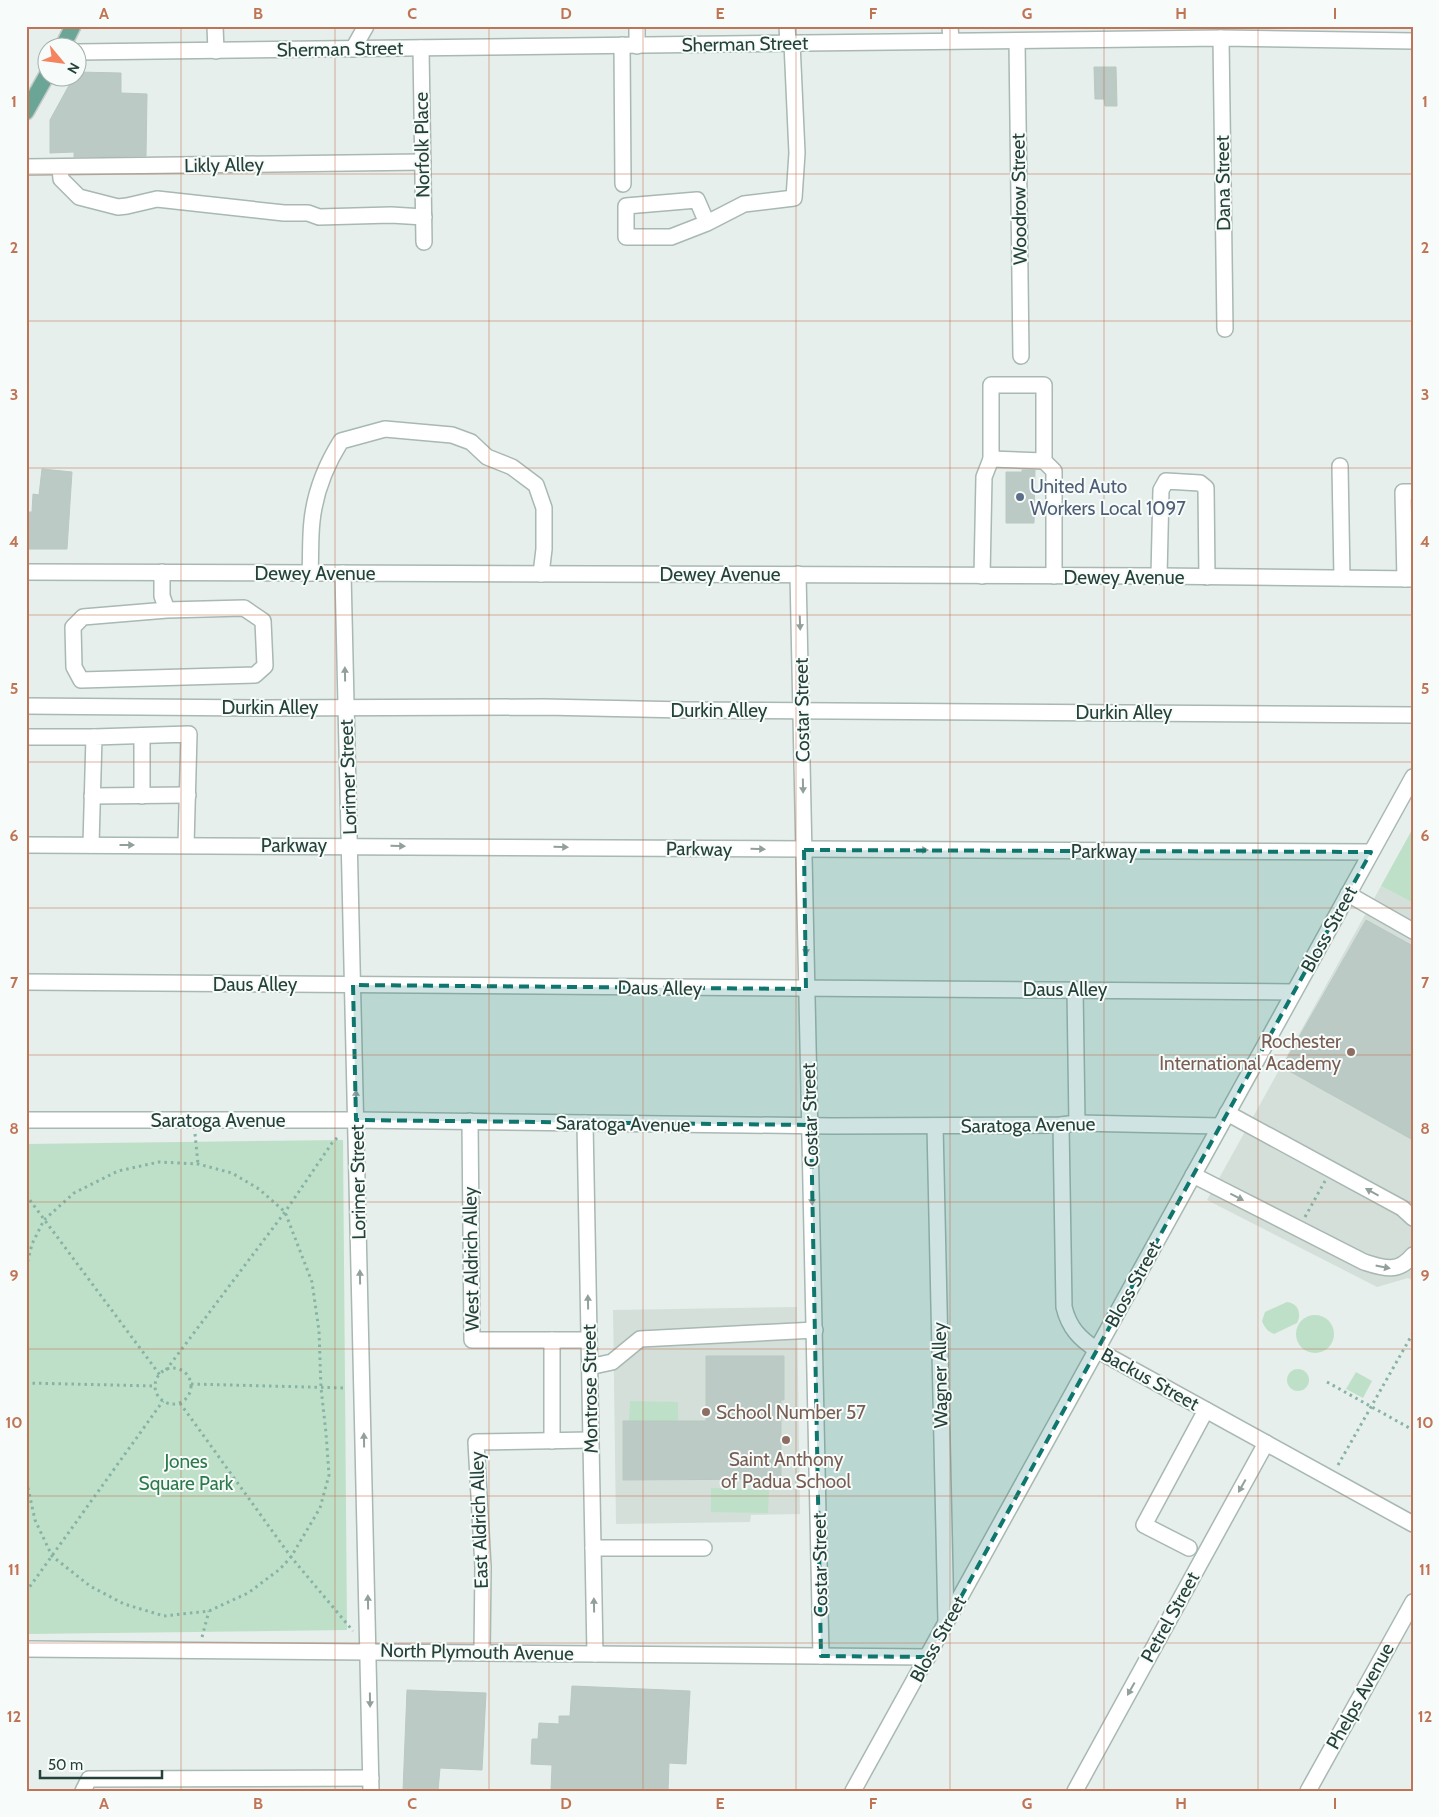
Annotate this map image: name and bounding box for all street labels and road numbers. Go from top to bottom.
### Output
street label: Sherman Street [682,31,809,57]
street label: Sherman Street [277,36,404,62]
street label: Norfolk Place [410,92,434,198]
street label: Woodrow Street [1006,132,1032,265]
street label: Dana Street [1211,134,1235,231]
street label: Likly Alley [184,153,265,177]
street label: Dewey Avenue [255,562,376,585]
street label: Dewey Avenue [660,563,781,586]
street label: Dewey Avenue [1064,566,1185,589]
street label: Costar Street [790,657,814,762]
street label: Durkin Alley [222,696,319,719]
street label: Durkin Alley [671,699,768,722]
street label: Durkin Alley [1076,701,1173,724]
street label: Lorimer Street [334,718,362,835]
street label: Parkway [261,834,328,857]
street label: Parkway [666,837,733,861]
street label: Parkway [1071,840,1138,863]
street label: Bloss Street [1296,881,1362,976]
street label: Daus Alley [213,973,298,996]
street label: Daus Alley [618,976,703,1000]
street label: Daus Alley [1023,978,1108,1001]
street label: Costar Street [797,1062,823,1168]
street label: Saratoga Avenue [151,1109,286,1132]
street label: Saratoga Avenue [555,1111,691,1137]
street label: Saratoga Avenue [960,1112,1096,1138]
street label: Lorimer Street [345,1124,371,1240]
street label: West Aldrich Alley [458,1186,484,1332]
street label: Bloss Street [1100,1236,1166,1331]
street label: Wagner Alley [928,1321,952,1428]
street label: Montrose Street [577,1324,603,1454]
street label: Backus Street [1097,1343,1204,1416]
street label: East Aldrich Alley [465,1450,493,1589]
street label: Costar Street [808,1512,832,1617]
street label: Petrel Street [1136,1567,1205,1666]
street label: Bloss Street [905,1591,971,1686]
street label: Phelps Avenue [1321,1638,1399,1753]
street label: North Plymouth Avenue [380,1639,574,1665]

